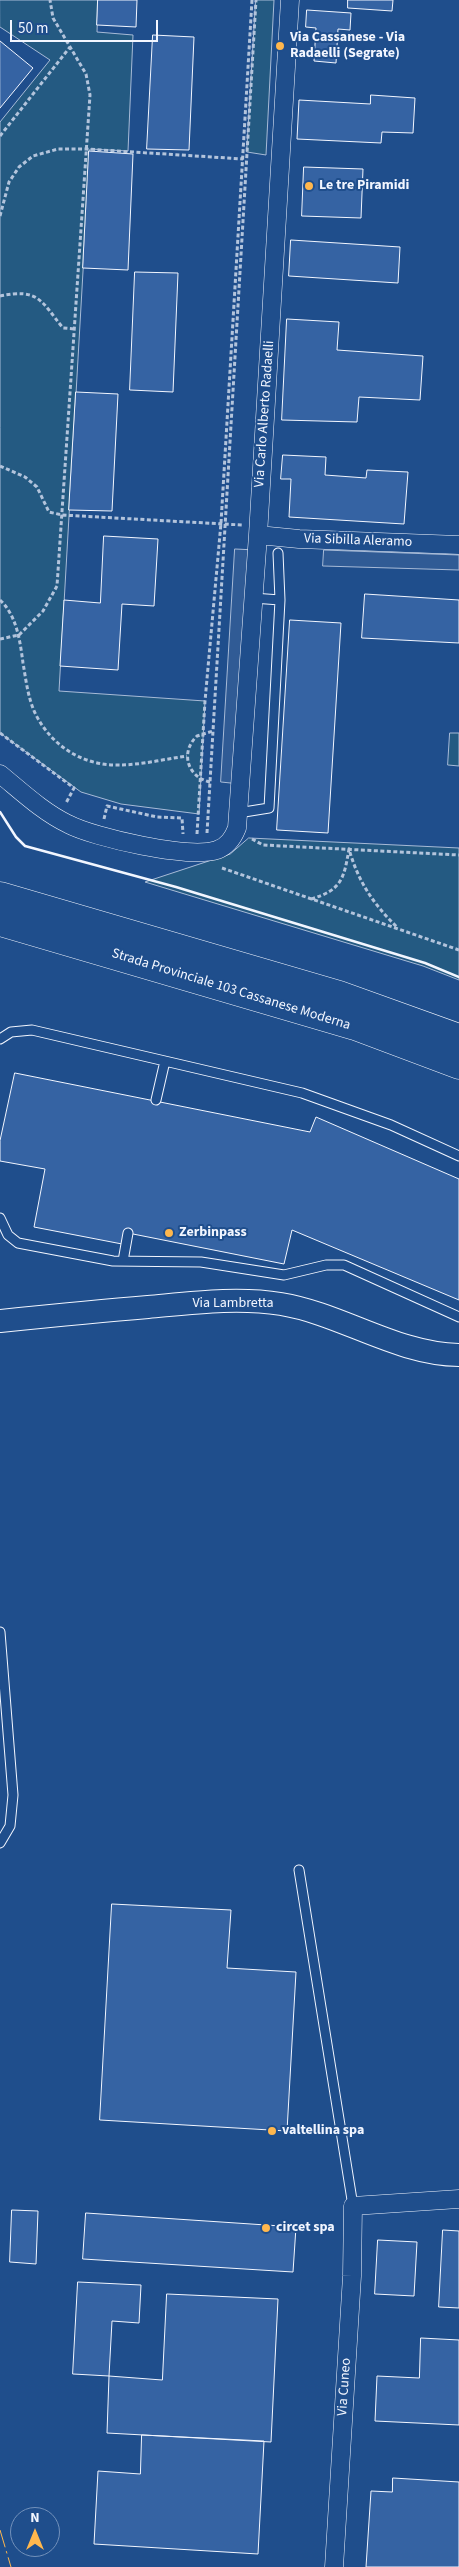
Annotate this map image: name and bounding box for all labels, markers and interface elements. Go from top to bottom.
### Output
scale bar [12,10,160,42]
text: 50 m [18,18,48,39]
place label: Via Cassanese - Via Radaelli (Segrate) [290,30,405,62]
marker: Via Cassanese - Via Radaelli (Segrate) [274,40,286,52]
place label: Le tre Piramidi [319,178,409,194]
marker: Le tre Piramidi [303,180,315,192]
street label: Via Carlo Alberto Radaelli [251,340,279,488]
street label: Via Sibilla Aleramo [303,531,413,551]
street label: Strada Provinciale 103 Cassanese Moderna [110,946,352,1034]
place label: Zerbinpass [179,1225,247,1241]
marker: Zerbinpass [163,1227,175,1239]
street label: Via Lambretta [192,1296,274,1312]
place label: valtellina spa [282,2123,364,2139]
marker: valtellina spa [266,2125,278,2137]
place label: circet spa [276,2220,335,2236]
marker: circet spa [260,2222,272,2234]
street label: Via Cuneo [335,2357,355,2417]
north arrow [10,2507,60,2557]
text: N [30,2508,40,2528]

